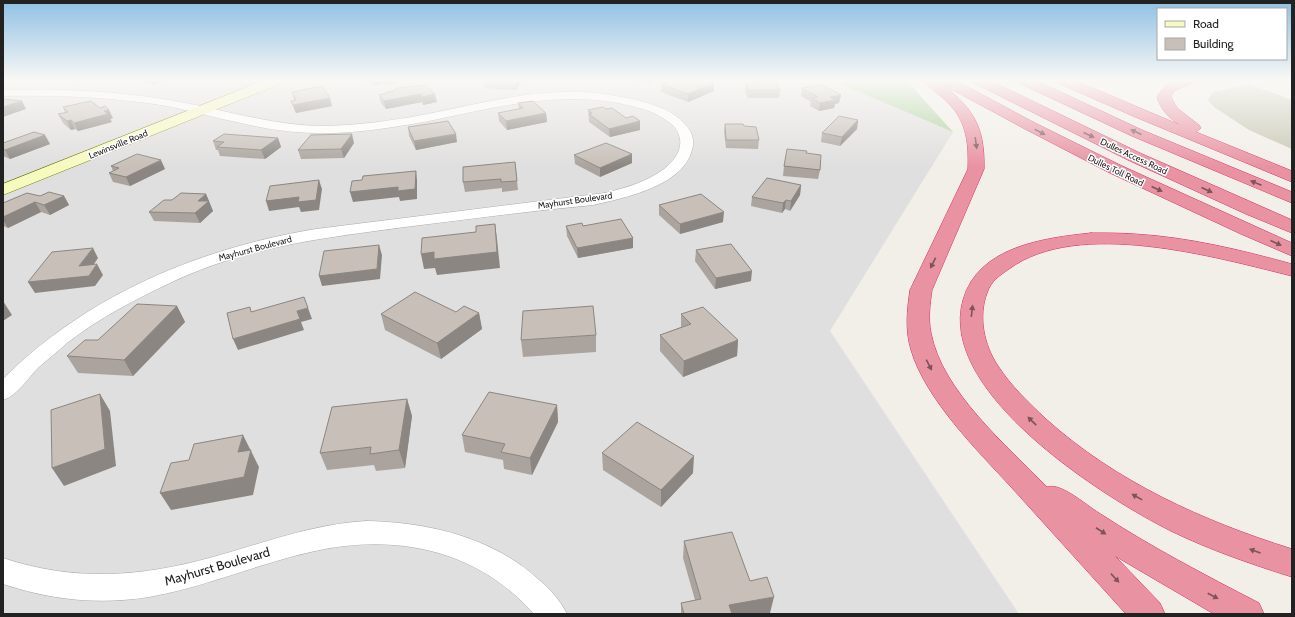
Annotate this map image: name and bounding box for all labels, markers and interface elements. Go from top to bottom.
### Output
legend [1157,8,1287,60]
text: Road [1193,16,1219,31]
text: Building [1193,36,1235,51]
street label: Lewinsville Road [87,127,149,161]
one-way arrow [1035,129,1046,135]
one-way arrow [1130,129,1142,135]
one-way arrow [1083,132,1095,138]
street label: Dulles Access Road [1099,136,1169,176]
one-way arrow [973,137,979,149]
street label: Dulles Toll Road [1086,152,1146,188]
one-way arrow [1249,180,1261,186]
one-way arrow [1152,186,1163,192]
one-way arrow [1202,187,1213,193]
street label: Mayhurst Boulevard [537,189,613,211]
street label: Mayhurst Boulevard [217,233,293,263]
one-way arrow [1270,240,1281,246]
one-way arrow [929,257,936,269]
one-way arrow [969,305,975,317]
one-way arrow [926,359,932,370]
one-way arrow [1027,416,1037,426]
one-way arrow [1131,494,1143,500]
one-way arrow [1096,527,1106,535]
street label: Mayhurst Boulevard [163,543,271,589]
one-way arrow [1249,547,1261,553]
one-way arrow [1110,573,1119,584]
one-way arrow [1207,593,1219,600]

